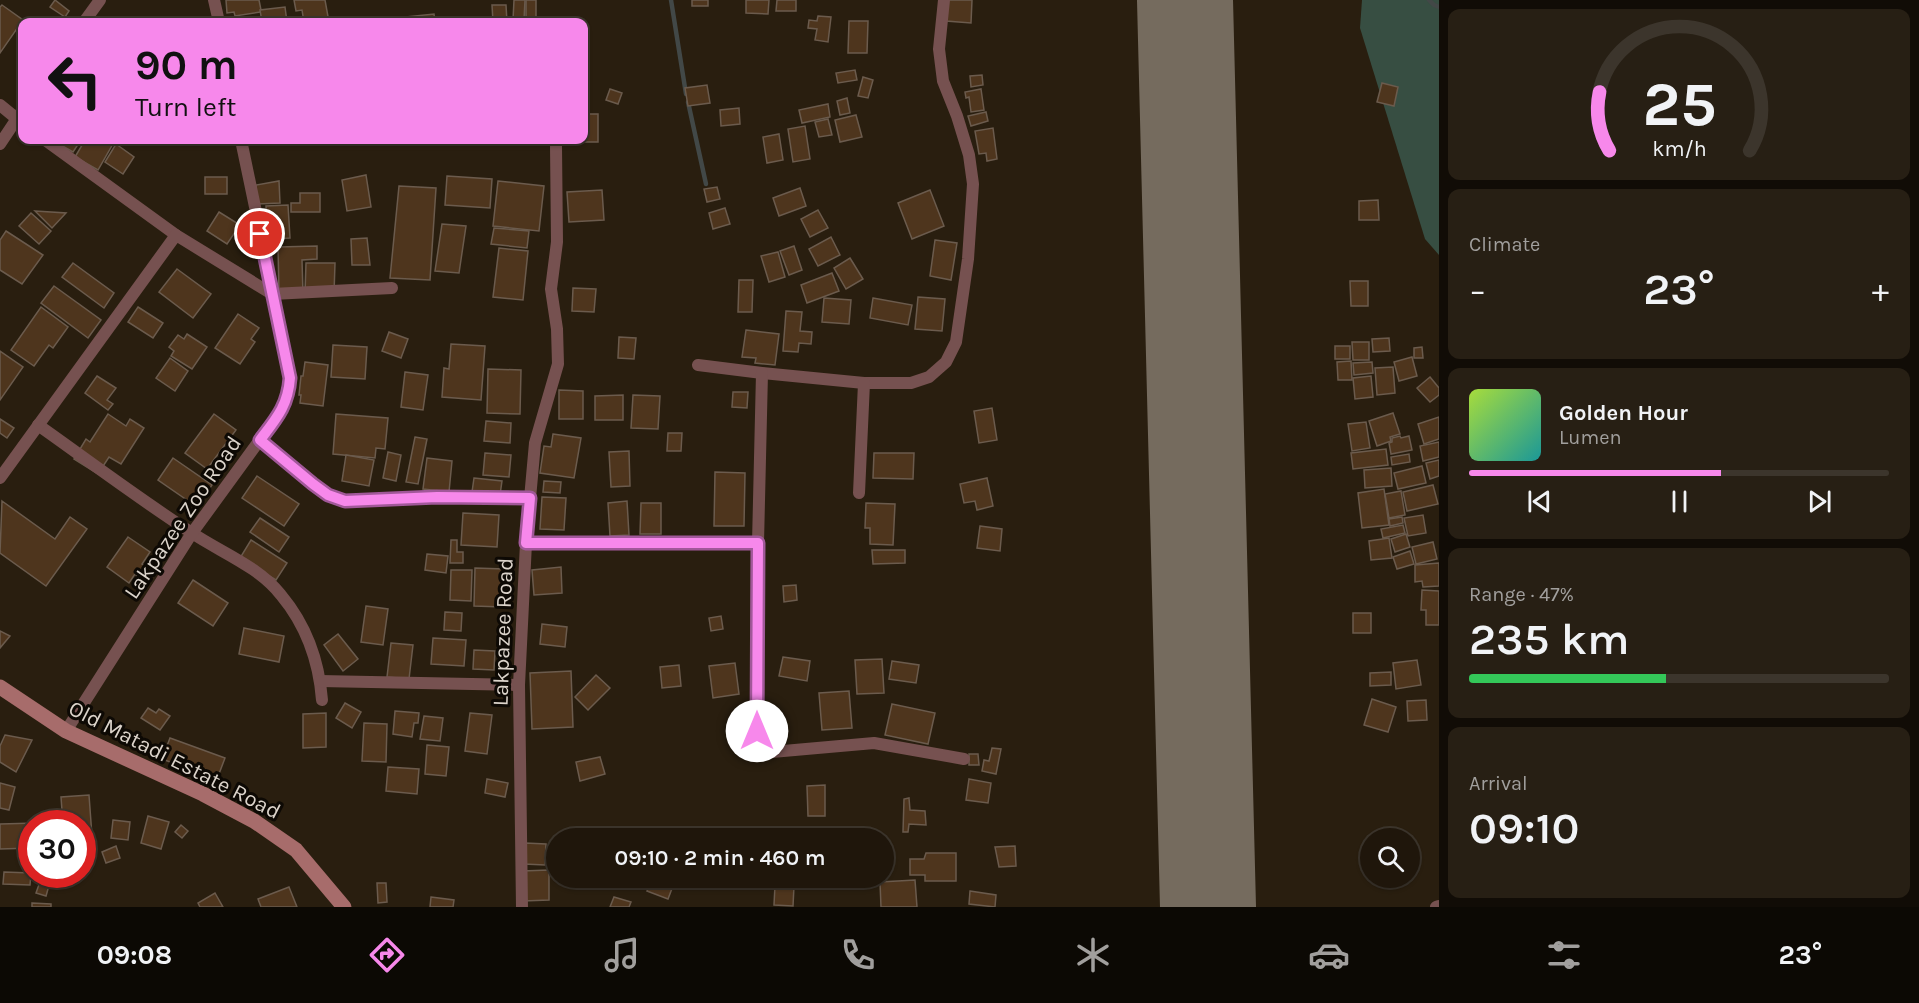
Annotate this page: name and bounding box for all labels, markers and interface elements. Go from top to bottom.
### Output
text: 90 m [135,40,238,90]
icon: left [36,42,114,120]
text: 25 [1642,68,1716,141]
text: Turn left [135,91,236,123]
text: km/h [1652,137,1706,162]
pin [234,208,285,259]
icon: arrive [243,217,276,250]
text: Climate [1469,233,1540,256]
text: 23° [1643,263,1715,315]
text: − [1469,271,1486,309]
text: + [1872,271,1889,309]
text: Golden Hour [1559,400,1688,426]
text: Lumen [1559,426,1622,449]
street label: Lakpazee Zoo Road [119,431,247,604]
icon: previous [1523,485,1556,518]
icon: pause [1663,485,1696,518]
icon: next [1803,485,1836,518]
street label: Lakpazee Road [487,557,519,707]
text: Range · 47% [1469,583,1574,606]
text: 235 km [1469,613,1630,665]
street label: Old Matadi Estate Road [64,695,285,825]
position arrow [725,699,789,763]
text: Arrival [1469,772,1528,795]
text: 09:10 [1469,802,1579,854]
speed limit sign: 30 [18,810,96,888]
map controls [1360,828,1420,888]
button: search [1360,828,1420,888]
text: 09:10 · 2 min · 460 m [615,845,825,871]
icon: directions [366,934,408,976]
icon: music [601,934,643,976]
icon: phone [837,934,879,976]
icon: climate [1072,934,1114,976]
icon: car [1308,934,1350,976]
icon: filters [1543,934,1585,976]
text: 09:08 [97,939,172,971]
text: 23° [1779,939,1822,971]

